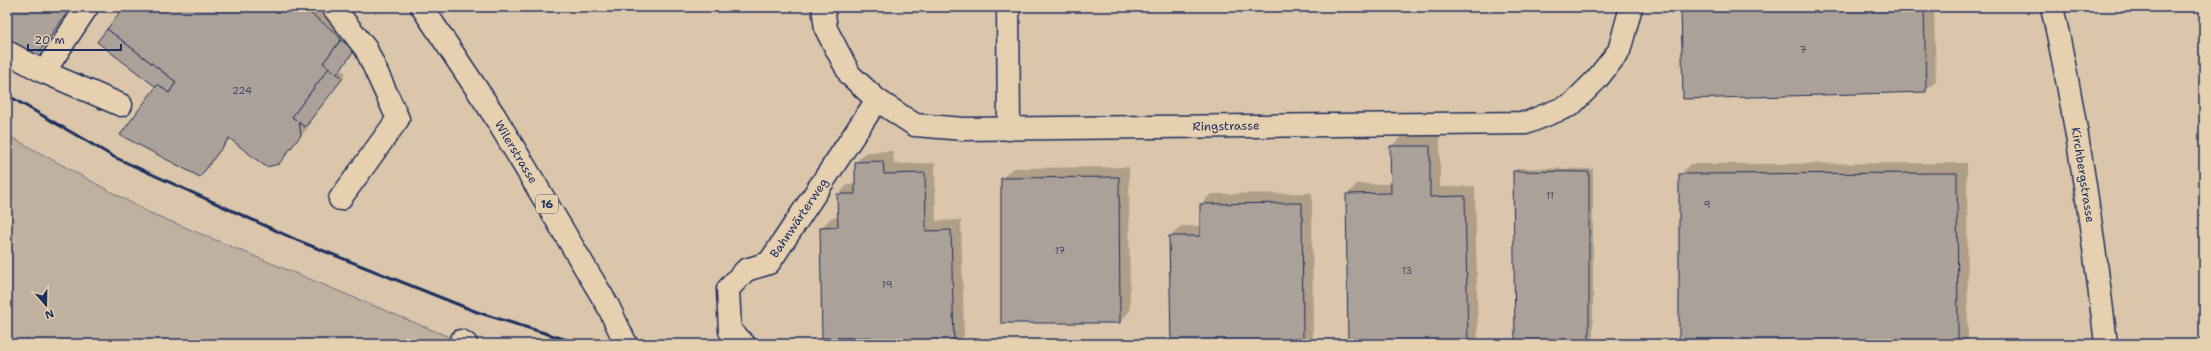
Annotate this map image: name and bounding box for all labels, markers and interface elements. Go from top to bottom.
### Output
scale bar [28,26,121,52]
text: 20 m [34,32,65,48]
house number: 7 [1800,43,1807,56]
house number: 224 [232,84,252,97]
street label: Wilerstrasse [491,117,541,187]
street label: Ringstrasse [1192,117,1260,135]
street label: Kirchbergstrasse [2068,126,2098,224]
street label: Bahnwärterweg [766,175,832,261]
house number: 11 [1546,189,1554,202]
road number: 16 [536,195,558,213]
house number: 9 [1704,198,1711,211]
house number: 17 [1055,244,1065,257]
house number: 13 [1402,264,1412,277]
house number: 19 [882,278,892,291]
north arrow [26,285,66,325]
text: N [42,305,56,323]

